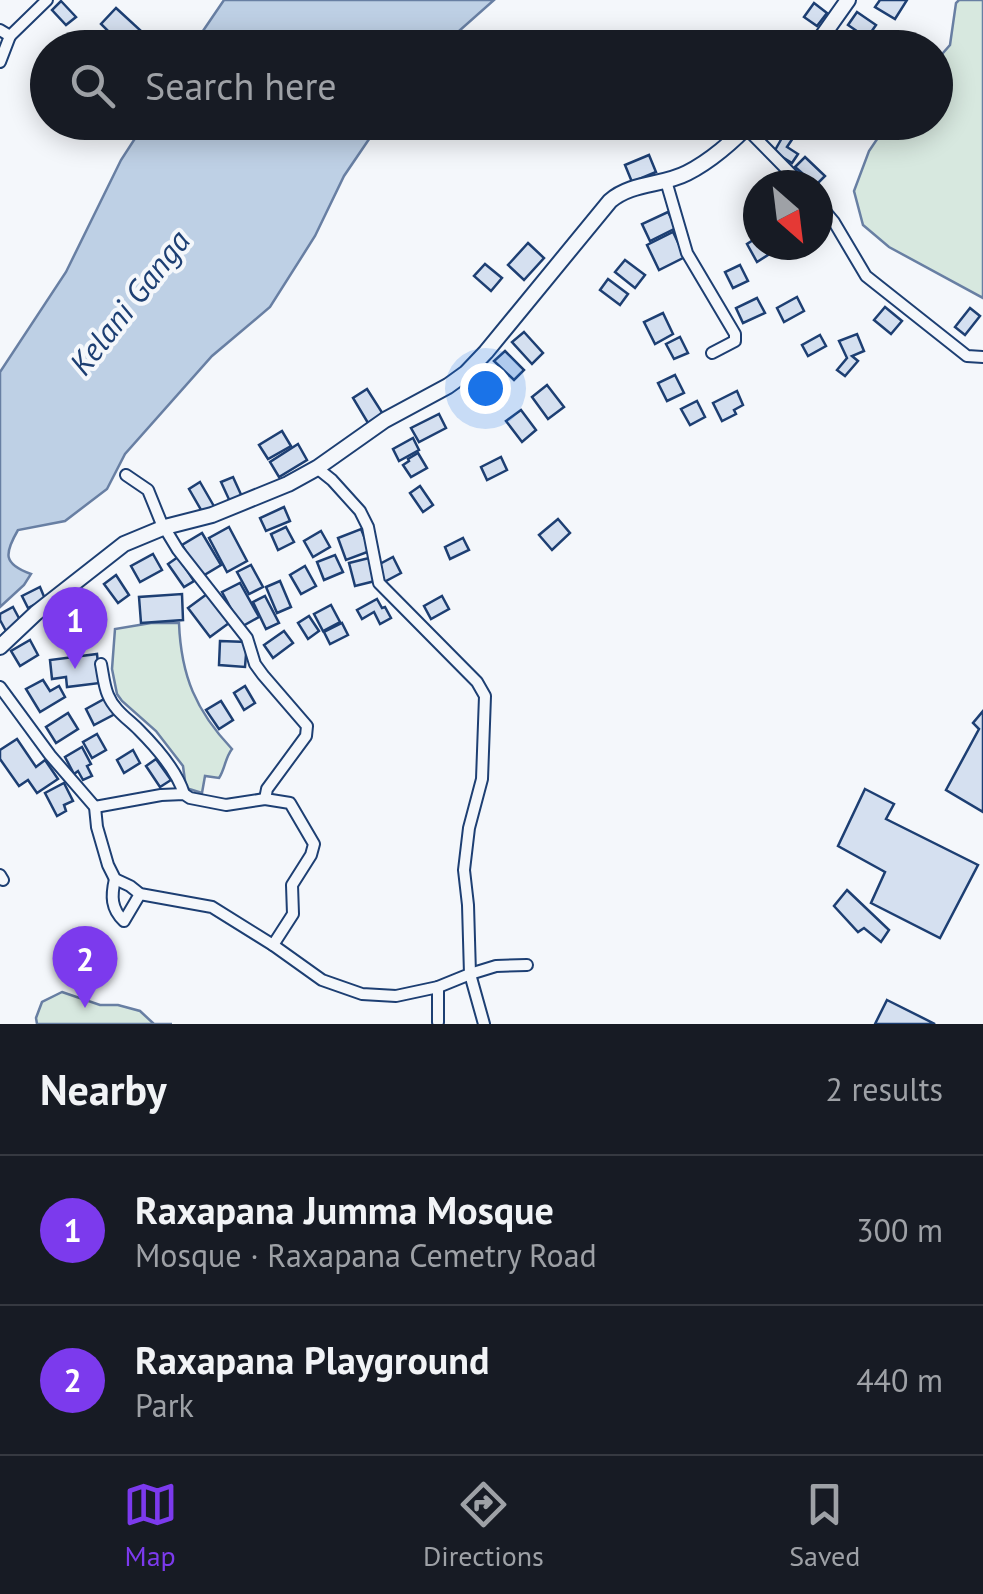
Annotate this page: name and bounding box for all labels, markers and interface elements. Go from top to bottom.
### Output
search box [30,30,953,140]
icon: search [65,58,120,113]
text: Search here [145,61,337,110]
north arrow [743,170,833,260]
water label: Kelani Ganga [59,221,199,383]
your location [460,363,511,414]
pin: 1 [42,586,108,669]
pin: 2 [52,926,118,1008]
text: Nearby [40,1062,167,1117]
text: 2 results [825,1068,943,1110]
text: Raxapana Jumma Mosque [135,1185,554,1234]
text: 1 [63,1209,82,1251]
text: 300 m [856,1209,943,1251]
text: Mosque · Raxapana Cemetry Road [135,1234,597,1276]
text: Raxapana Playground [135,1335,489,1384]
text: 2 [63,1359,82,1401]
text: 440 m [856,1359,943,1401]
text: Park [135,1384,194,1426]
tab: Map [123,1477,178,1574]
tab: Directions [423,1477,544,1574]
tab: Saved [789,1477,860,1574]

